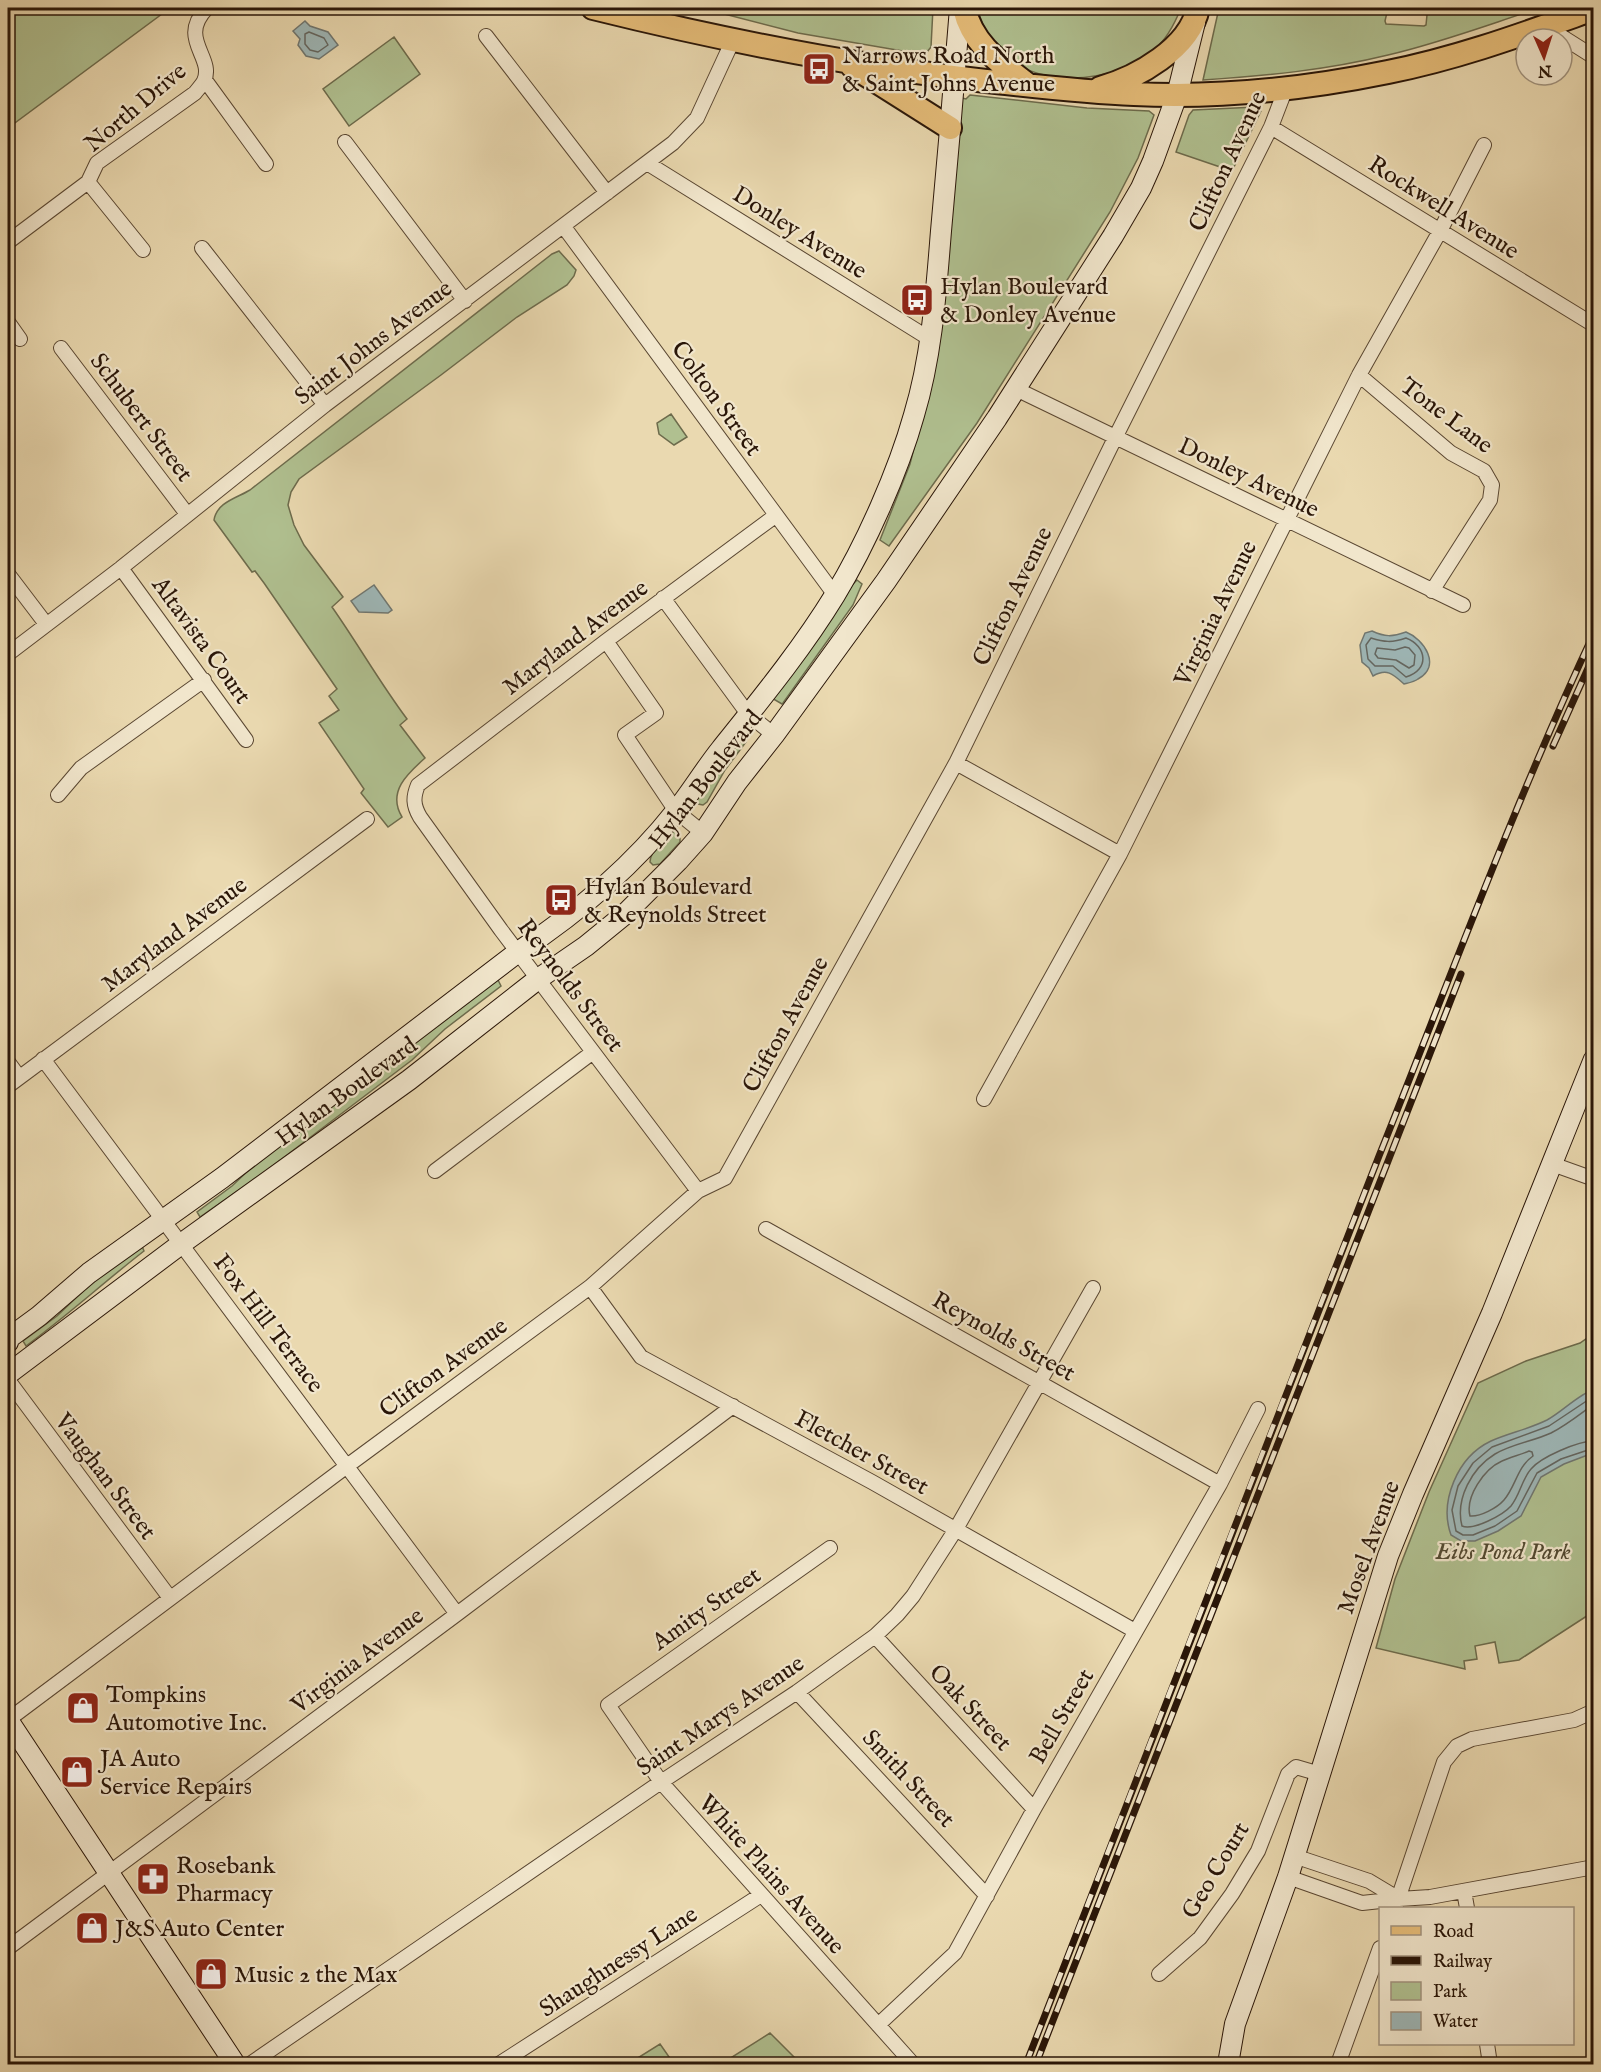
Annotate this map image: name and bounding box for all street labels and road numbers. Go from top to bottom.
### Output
street label: North Drive [79,56,193,160]
street label: Clifton Avenue [1182,87,1274,237]
street label: Rockwell Avenue [1362,149,1525,267]
street label: Donley Avenue [726,180,872,287]
street label: Saint Johns Avenue [289,274,459,413]
street label: Colton Street [663,335,768,463]
street label: Schubert Street [82,347,199,489]
street label: Tone Lane [1393,371,1499,461]
street label: Donley Avenue [1173,431,1324,526]
street label: Clifton Avenue [966,522,1060,671]
street label: Virginia Avenue [1167,536,1265,693]
street label: Altavista Court [144,570,257,711]
street label: Maryland Avenue [497,573,655,703]
street label: Hylan Boulevard [642,704,770,856]
street label: Maryland Avenue [96,870,254,1000]
street label: Reynolds Street [510,913,630,1059]
street label: Clifton Avenue [736,951,837,1098]
street label: Hylan Boulevard [270,1030,424,1154]
street label: Fox Hill Terrace [206,1248,330,1399]
street label: Reynolds Street [926,1285,1080,1389]
street label: Clifton Avenue [374,1311,514,1425]
street label: Fletcher Street [789,1404,934,1503]
street label: Vaughan Street [46,1407,163,1546]
street label: Mosel Avenue [1331,1476,1408,1619]
street label: Amity Street [646,1560,767,1659]
street label: Virginia Avenue [284,1601,431,1722]
street label: Saint Marys Avenue [631,1649,811,1784]
street label: Oak Street [922,1658,1018,1758]
street label: Bell Street [1023,1664,1102,1770]
street label: Smith Street [855,1723,961,1835]
street label: White Plains Avenue [691,1789,851,1961]
street label: Geo Court [1175,1817,1257,1925]
street label: Shaughnessy Lane [534,1900,704,2025]

